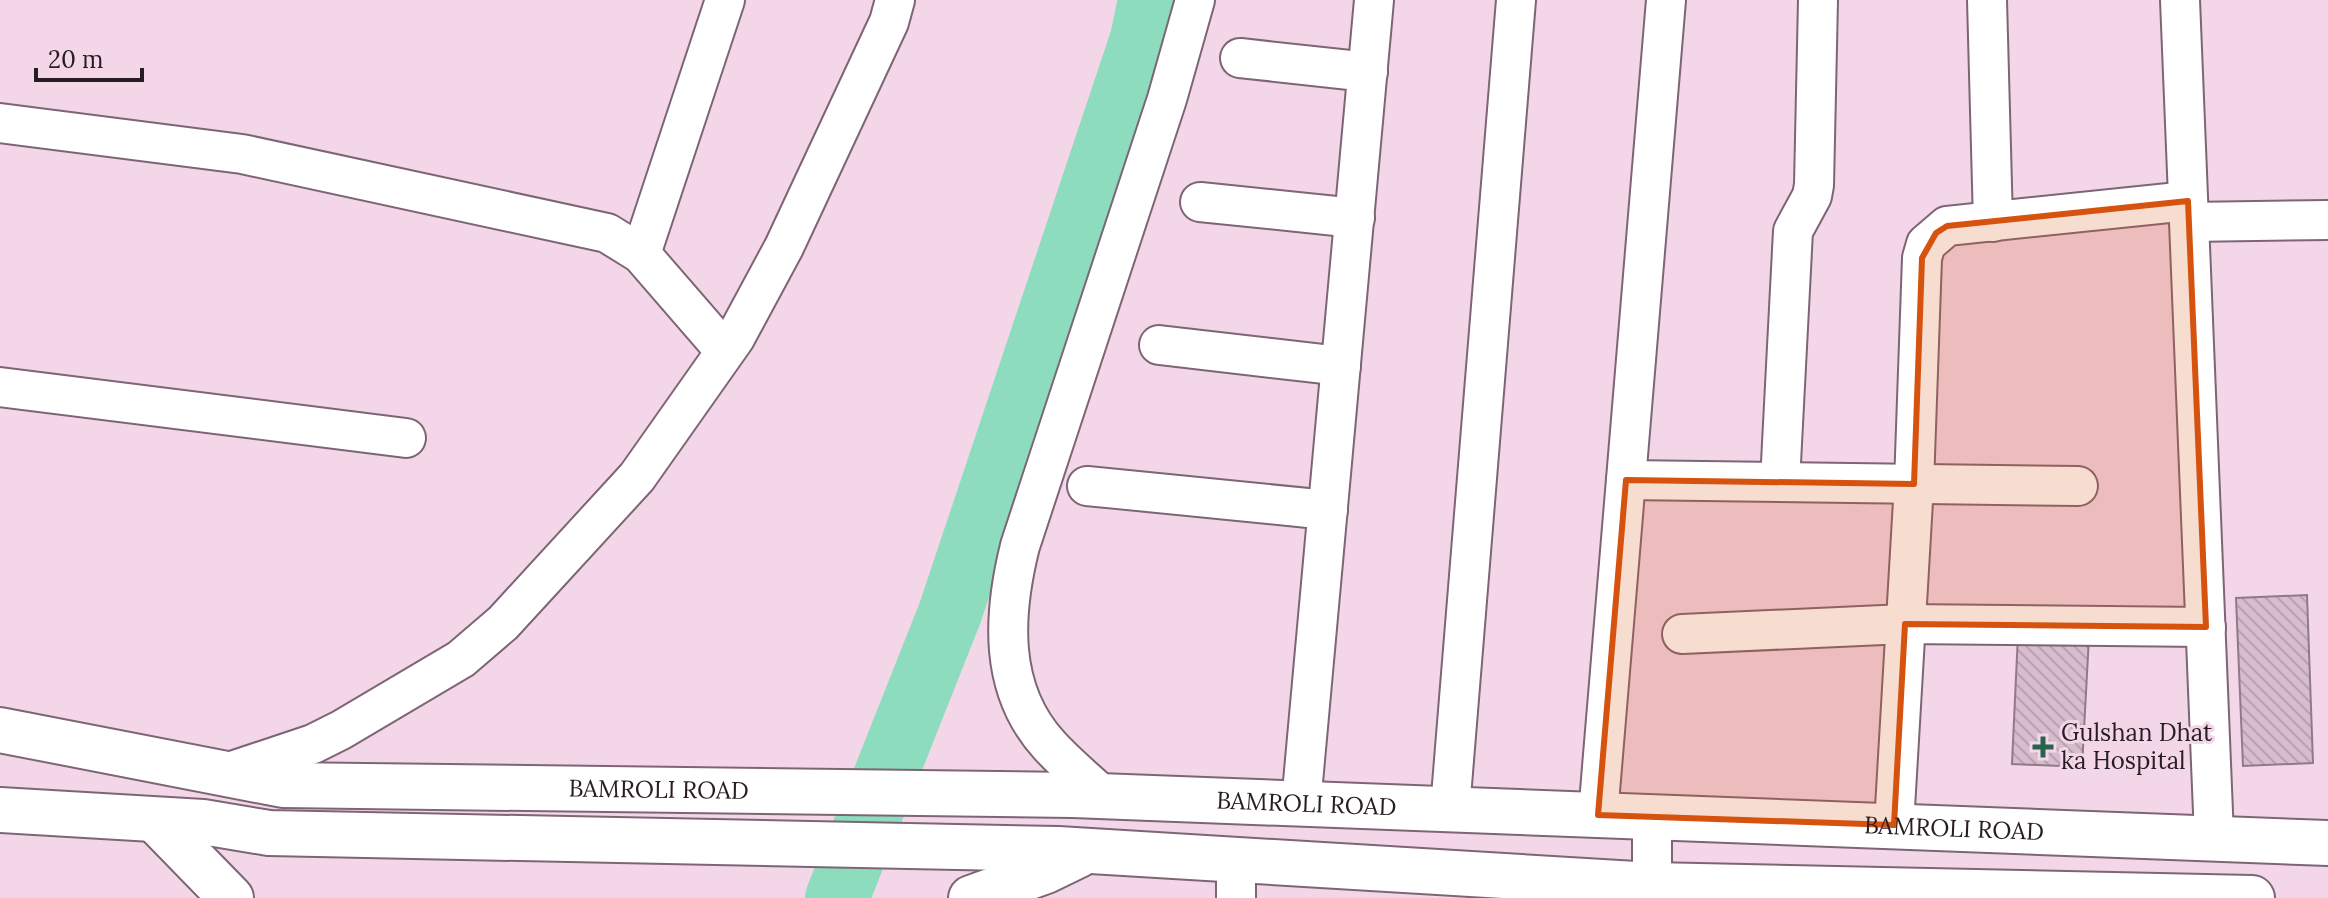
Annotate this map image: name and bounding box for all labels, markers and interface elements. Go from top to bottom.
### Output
scale bar [36,32,142,82]
text: 20 m [48,44,104,75]
place label: Gulshan Dhat ka Hospital [2061,717,2213,776]
marker: Gulshan Dhat ka Hospital [2032,736,2054,758]
street label: BAMROLI ROAD [568,773,749,806]
street label: BAMROLI ROAD [1216,784,1397,822]
street label: BAMROLI ROAD [1863,809,2045,847]

